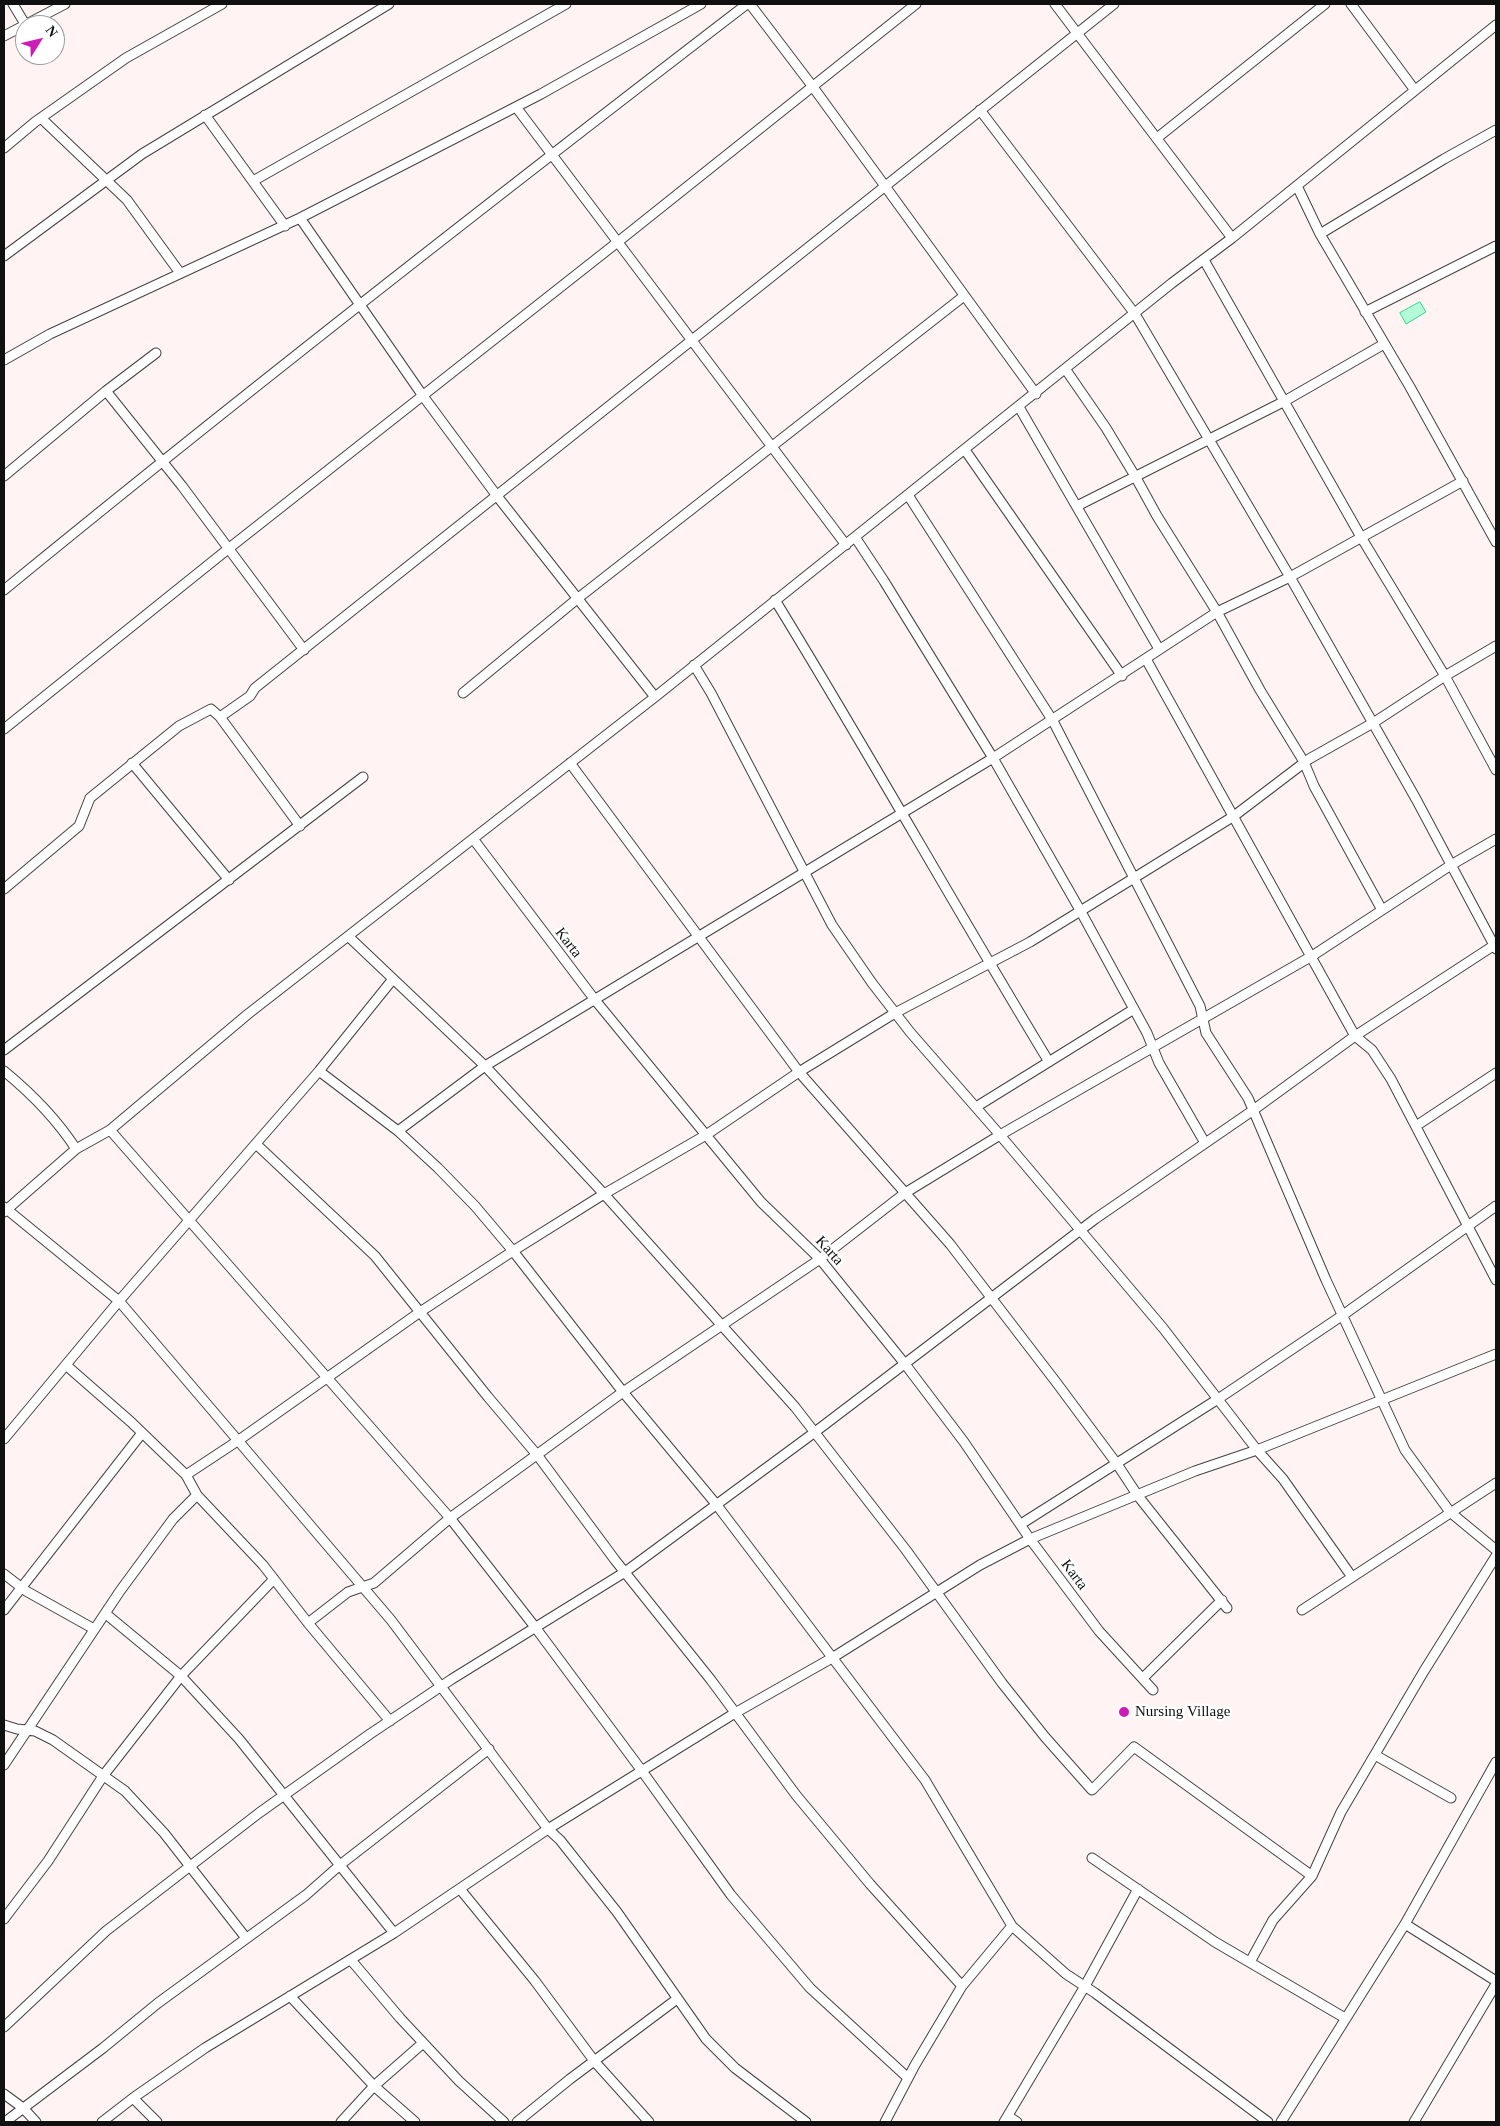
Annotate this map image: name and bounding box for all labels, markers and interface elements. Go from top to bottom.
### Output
north arrow [15,15,65,65]
text: N [43,23,61,40]
street label: Karta [551,924,585,962]
street label: Karta [811,1233,847,1269]
street label: Karta [1057,1556,1091,1594]
place label: Nursing Village [1135,1703,1230,1721]
marker: Nursing Village [1117,1705,1131,1719]

